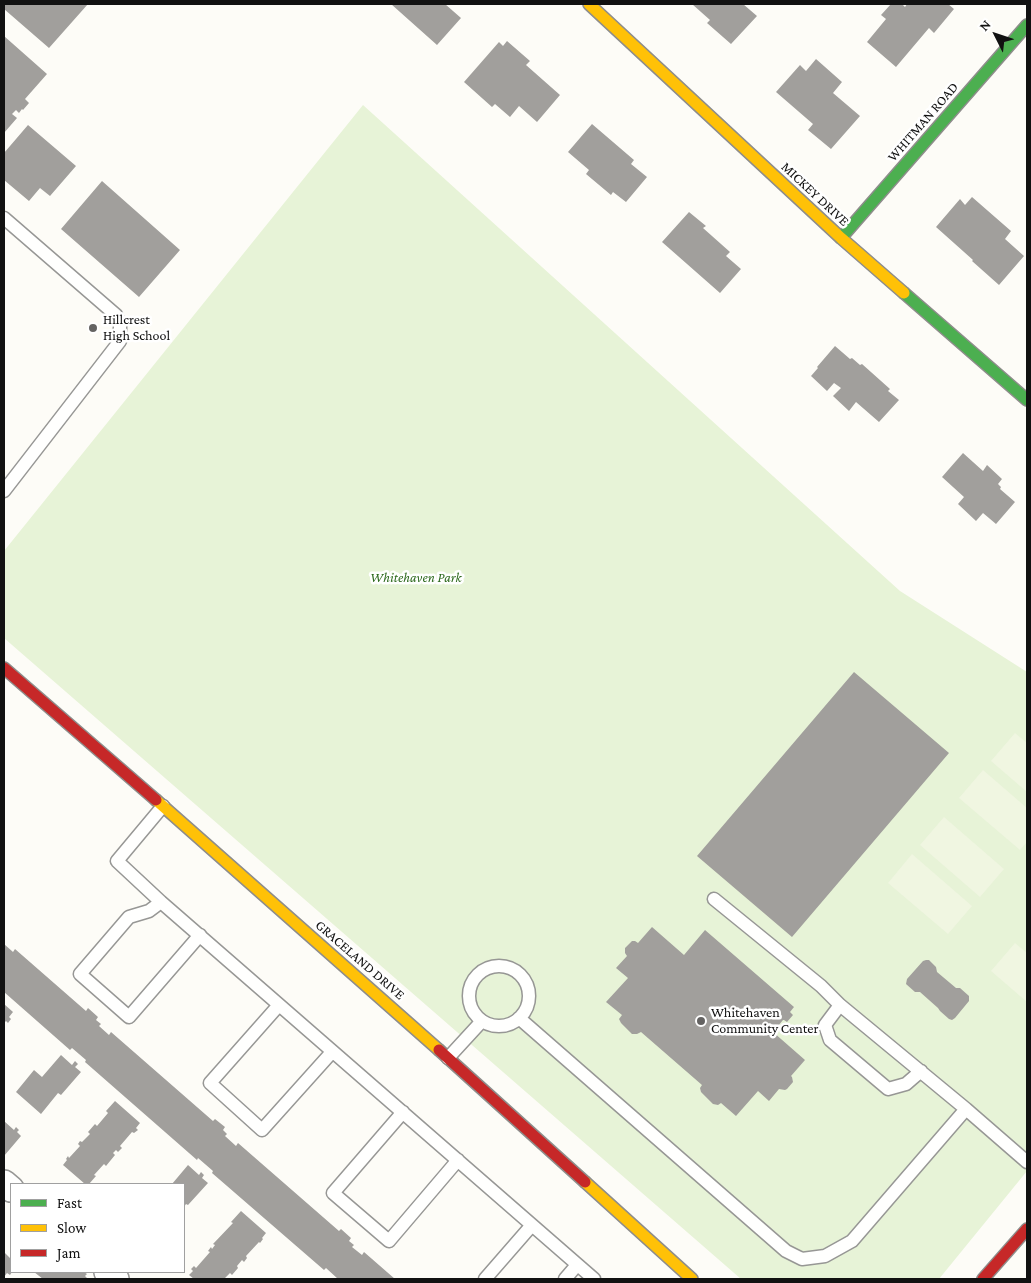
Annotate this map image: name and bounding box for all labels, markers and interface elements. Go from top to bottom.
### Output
north arrow [971,10,1021,60]
text: N [976,16,994,34]
street label: WHITMAN ROAD [884,79,962,165]
street label: MICKEY DRIVE [778,158,852,230]
place label: Hillcrest High School [103,312,170,344]
marker: Hillcrest High School [87,322,99,334]
park label: Whitehaven Park [370,570,462,586]
street label: GRACELAND DRIVE [312,917,408,1003]
place label: Whitehaven Community Center [711,1005,818,1038]
marker: Whitehaven Community Center [695,1015,707,1027]
legend [10,1183,185,1273]
text: Fast [57,1195,82,1211]
text: Slow [57,1220,86,1236]
text: Jam [57,1245,80,1261]

